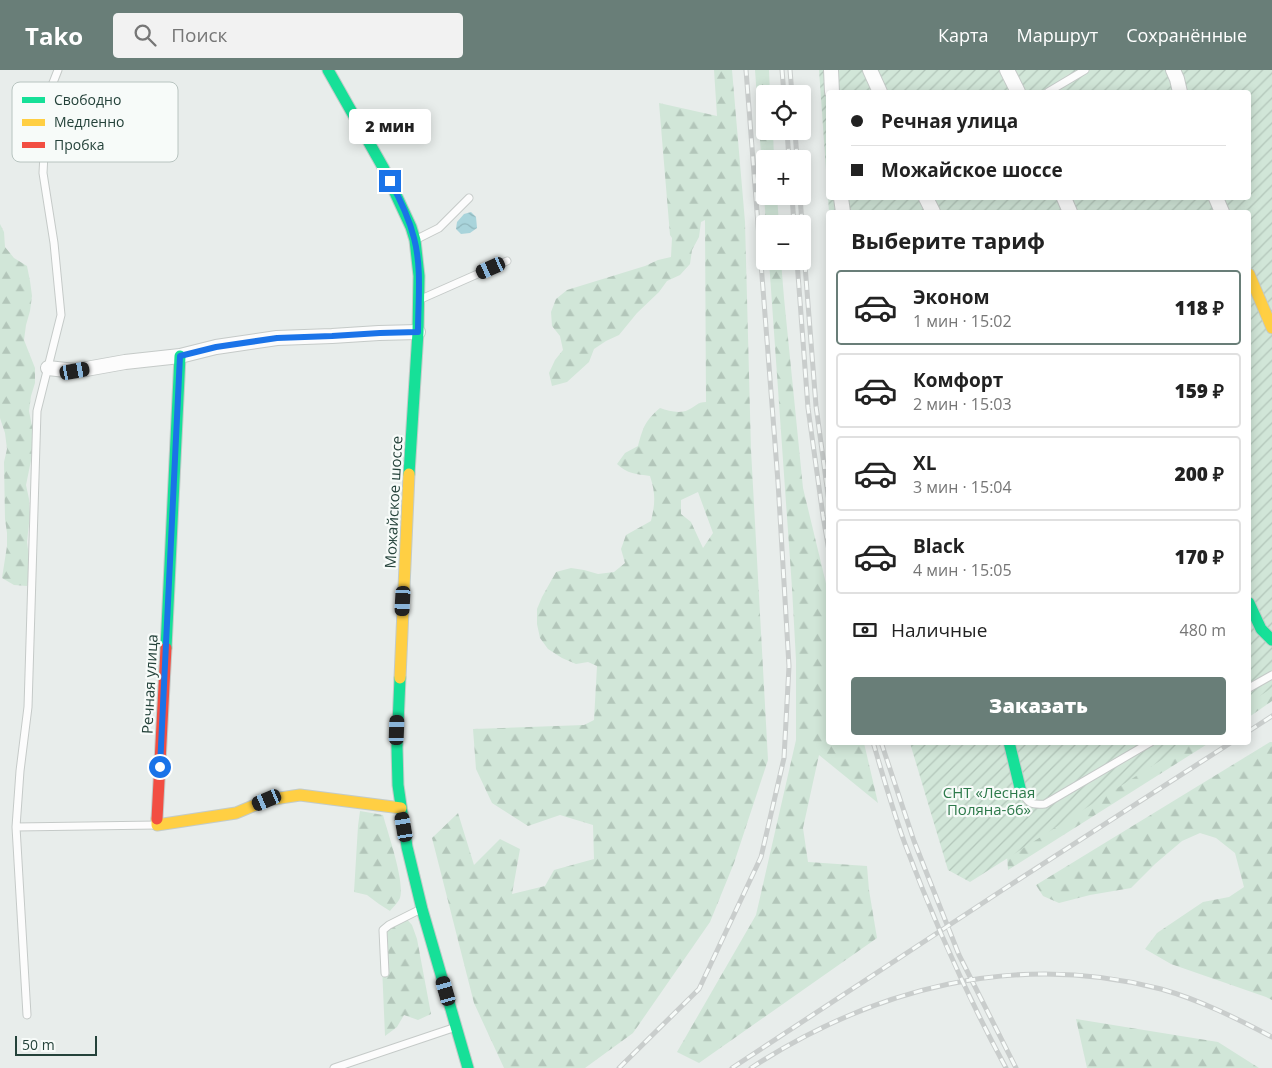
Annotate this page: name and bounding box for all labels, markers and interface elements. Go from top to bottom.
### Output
search box [113,13,463,58]
text: Tako [25,19,83,52]
icon: search [131,21,159,49]
text: Поиск [171,22,227,48]
text: Карта [938,23,988,47]
text: Маршрут [1016,23,1098,47]
text: Сохранённые [1126,23,1247,47]
legend [12,82,178,162]
map controls [756,85,811,270]
button: locate [756,85,811,140]
text: Свободно [54,90,121,109]
callout: 2 мин [349,108,431,144]
text: Речная улица [881,108,1018,134]
text: Медленно [54,112,125,131]
text: 2 мин [365,115,415,137]
text: Пробка [54,135,105,154]
button: + [756,150,811,205]
text: Можайское шоссе [881,157,1063,183]
route end [379,170,401,192]
button: − [756,215,811,270]
text: Выберите тариф [851,225,1045,255]
car [474,255,507,281]
text: Эконом [913,284,990,310]
icon: car [853,285,898,330]
text: 118 ₽ [1175,295,1224,321]
text: 1 мин · 15:02 [913,310,1012,332]
car [58,361,91,381]
text: Комфорт [913,367,1003,393]
icon: car [853,368,898,413]
text: 159 ₽ [1175,378,1224,404]
text: 2 мин · 15:03 [913,393,1012,415]
street label: Можайское шоссе [380,435,406,569]
text: XL [913,450,936,476]
icon: car [853,451,898,496]
text: 200 ₽ [1175,461,1224,487]
text: 3 мин · 15:04 [913,476,1012,498]
text: Black [913,533,965,559]
icon: car [853,534,898,579]
text: 170 ₽ [1175,544,1224,570]
text: 4 мин · 15:05 [913,559,1012,581]
car [394,586,411,616]
icon: cash [851,616,879,644]
text: Наличные [891,617,987,643]
text: 480 m [1180,619,1226,641]
street label: Речная улица [136,634,162,734]
button: Заказать [851,677,1226,735]
car [388,715,405,745]
route start [149,756,171,778]
park label: СНТ «Лесная Поляна-66» [943,782,1035,819]
car [250,787,283,813]
car [394,811,413,843]
car [434,975,457,1007]
scale bar [15,1033,98,1056]
text: 50 m [22,1035,55,1054]

